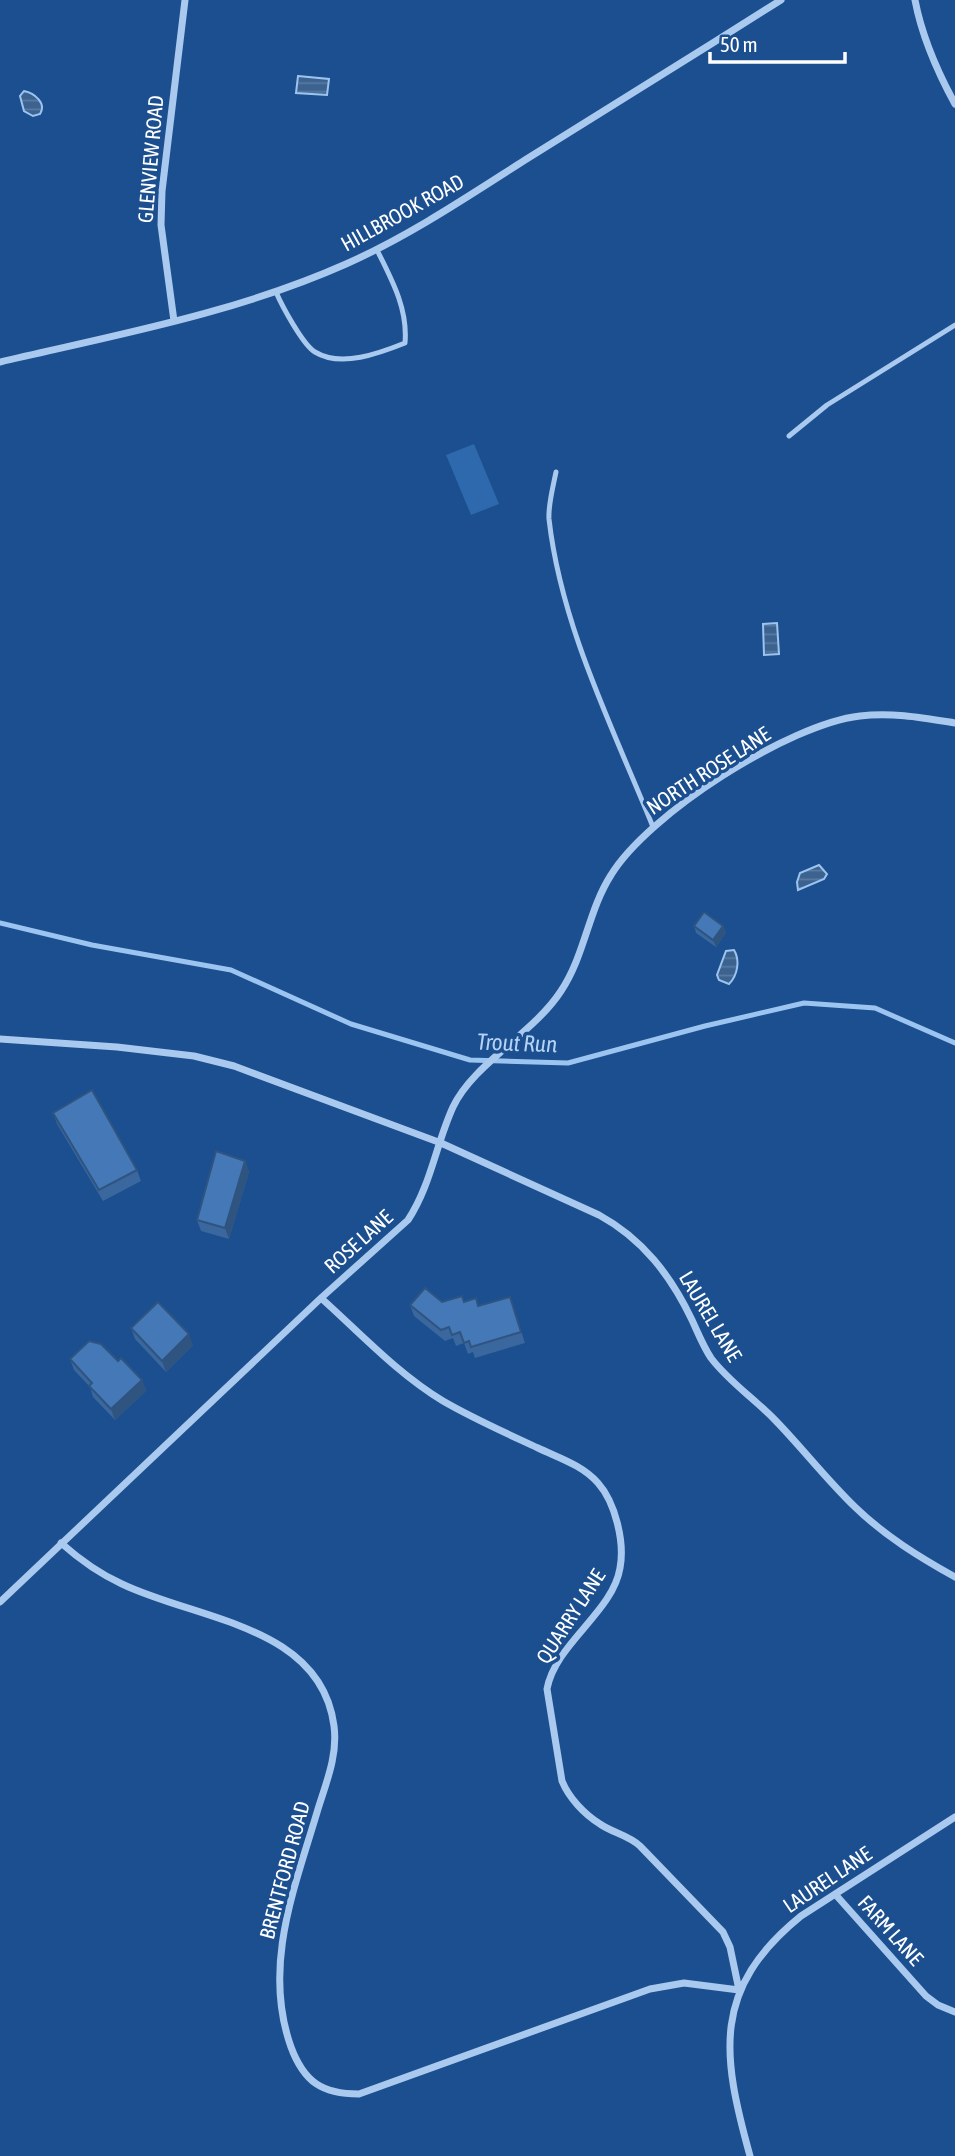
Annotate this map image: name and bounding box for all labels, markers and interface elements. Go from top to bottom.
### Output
scale bar [710,21,845,65]
text: 50 m [720,32,758,56]
street label: GLENVIEW ROAD [132,94,168,224]
street label: HILLBROOK ROAD [337,168,467,256]
street label: NORTH ROSE LANE [642,721,774,819]
water label: Trout Run [476,1029,558,1057]
street label: ROSE LANE [319,1204,397,1278]
street label: LAUREL LANE [675,1267,747,1366]
street label: QUARRY LANE [531,1564,609,1668]
street label: BRENTFORD ROAD [254,1799,314,1941]
street label: LAUREL LANE [778,1841,876,1917]
street label: FARM LANE [853,1890,929,1970]

